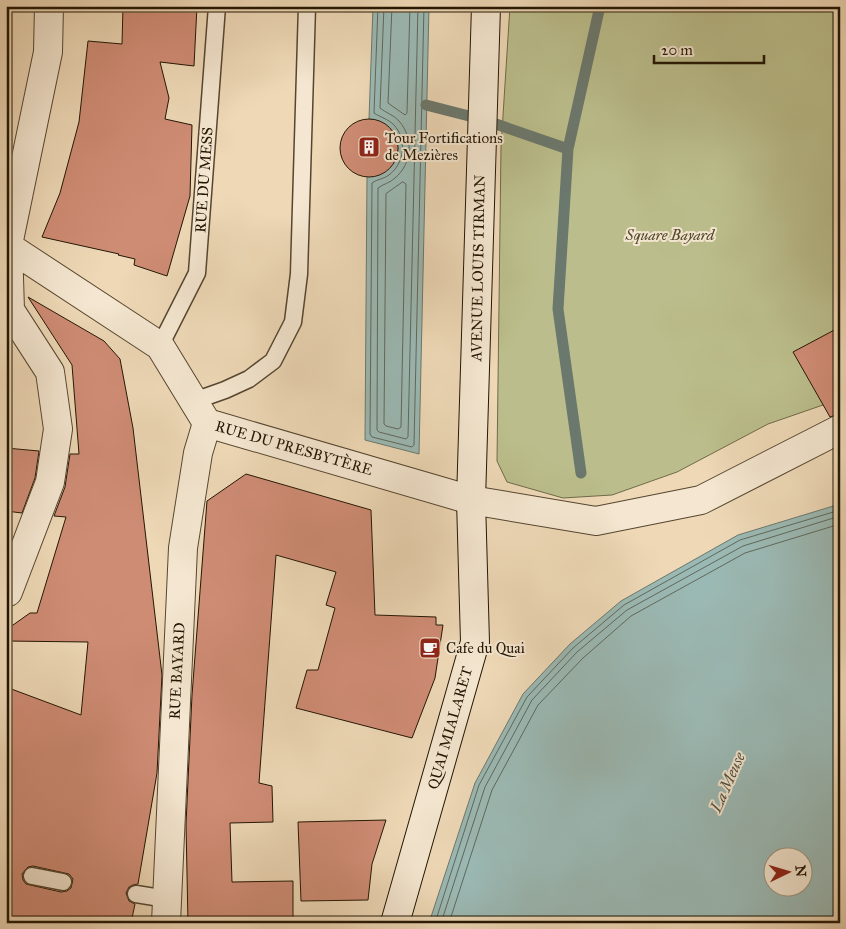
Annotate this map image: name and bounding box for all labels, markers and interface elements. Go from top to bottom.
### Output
scale bar [654,32,764,64]
text: 20 m [661,41,693,59]
street label: RUE DU MESS [191,126,217,234]
place label: Tour Fortifications de Mezières [385,129,503,164]
building icon: Tour Fortifications de Mezières [357,135,381,159]
street label: AVENUE LOUIS TIRMAN [467,174,489,363]
park label: Square Bayard [625,226,716,244]
street label: RUE DU PRESBYTÈRE [213,416,375,479]
street label: RUE BAYARD [165,622,189,720]
cafe icon: Cafe du Quai [418,636,442,660]
place label: Cafe du Quai [446,639,525,657]
street label: QUAI MIALARET [424,665,476,791]
water label: La Meuse [706,749,749,816]
north arrow [764,846,814,896]
text: N [791,864,809,878]

